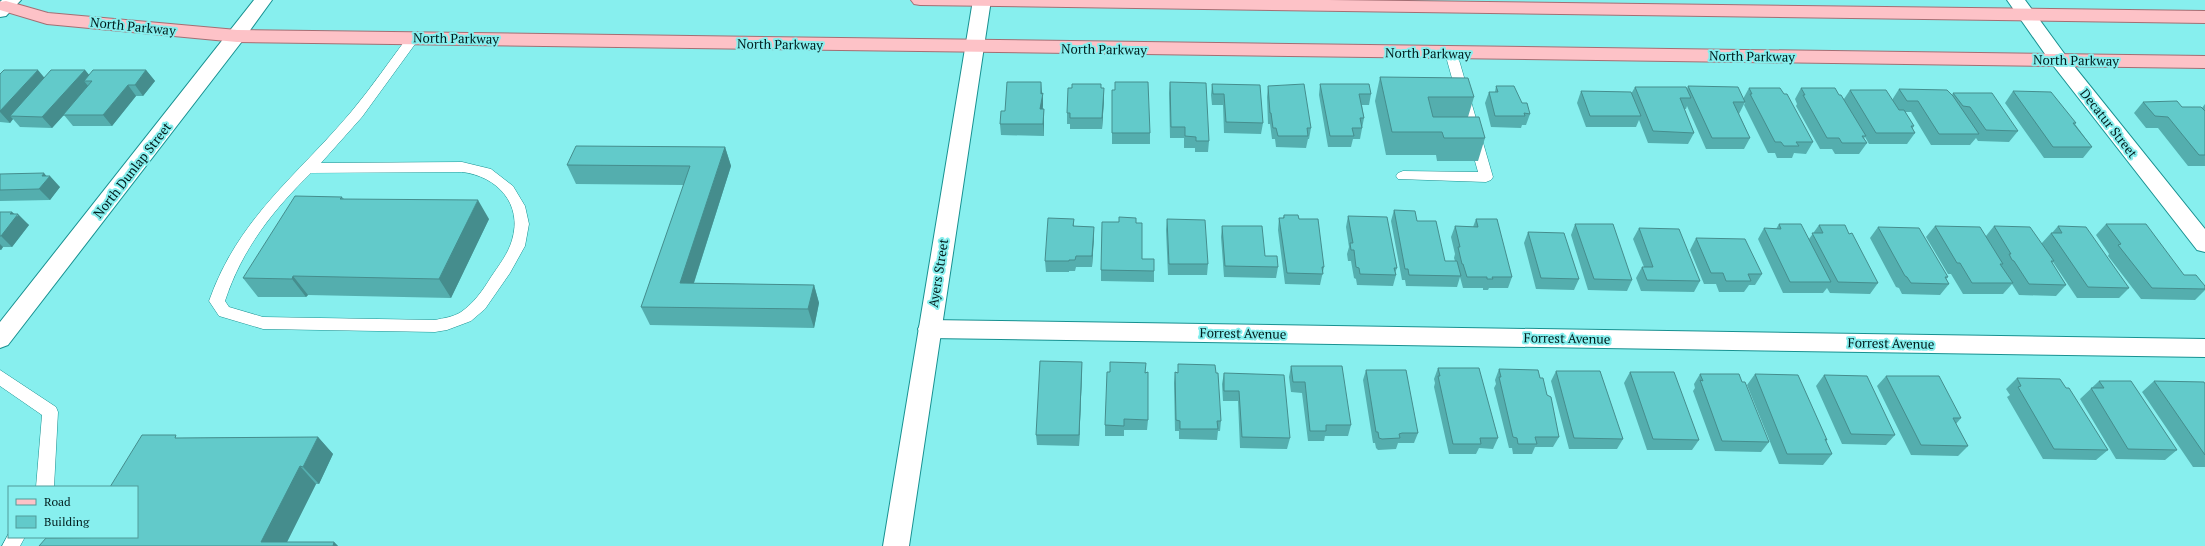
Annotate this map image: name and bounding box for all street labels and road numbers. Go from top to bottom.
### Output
street label: North Parkway [89,13,177,39]
street label: North Parkway [413,28,500,48]
street label: North Parkway [737,34,824,54]
street label: North Parkway [1061,39,1148,59]
street label: North Parkway [1385,43,1472,63]
street label: North Parkway [1709,46,1796,66]
street label: North Parkway [2033,50,2120,70]
street label: Decatur Street [2076,85,2142,162]
street label: North Dunlap Street [89,118,175,222]
street label: Ayers Street [924,237,952,309]
street label: Forrest Avenue [1199,323,1287,343]
street label: Forrest Avenue [1523,328,1611,348]
street label: Forrest Avenue [1847,333,1935,353]

